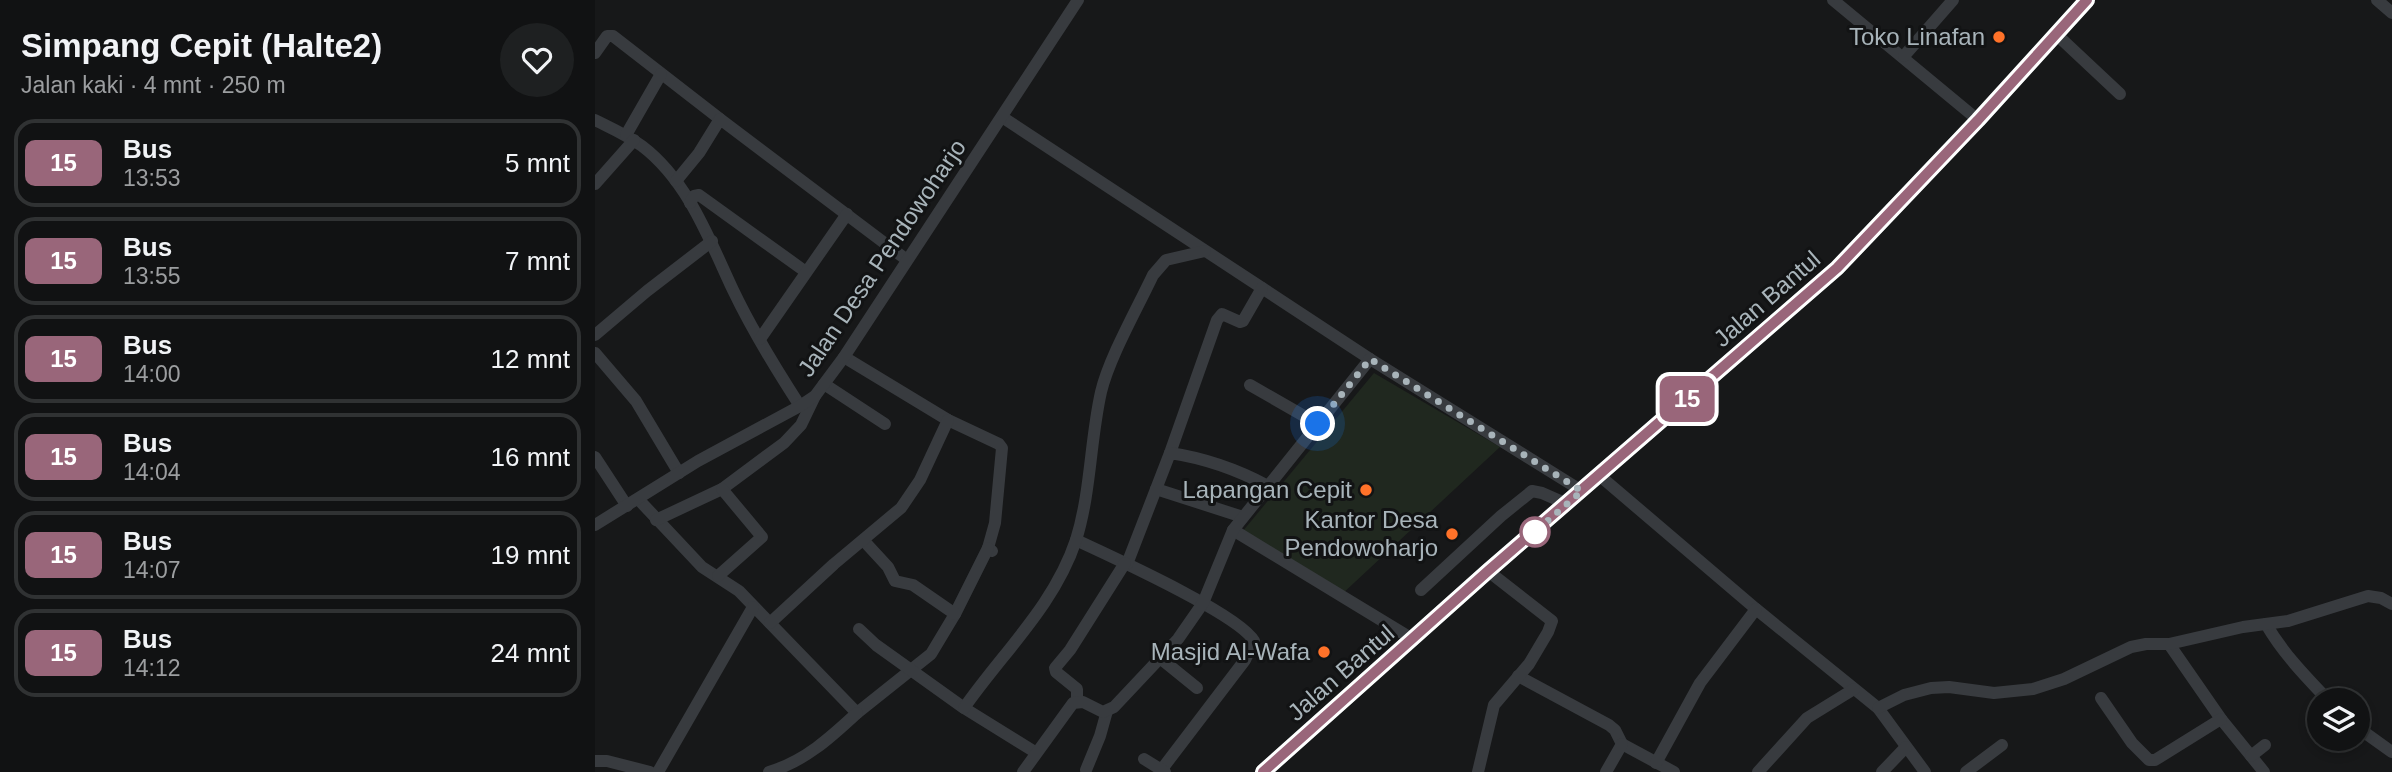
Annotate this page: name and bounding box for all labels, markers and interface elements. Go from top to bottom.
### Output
button: heart [500,23,574,97]
place label: Toko Linafan [1849,23,1985,50]
text: Simpang Cepit (Halte2) [21,27,382,64]
marker: Toko Linafan [1991,29,2007,45]
text: Jalan kaki · 4 mnt · 250 m [21,72,286,98]
text: Bus [123,134,172,164]
street label: Jalan Desa Pendowoharjo [792,134,971,381]
text: 5 mnt [505,148,570,178]
text: 15 [50,149,77,176]
text: 13:53 [123,165,181,191]
text: Bus [123,232,172,262]
street label: Jalan Bantul [1708,245,1825,352]
text: 7 mnt [505,246,570,276]
text: 15 [50,247,77,274]
text: 13:55 [123,263,181,289]
text: Bus [123,330,172,360]
text: 12 mnt [491,344,570,374]
text: 15 [50,345,77,372]
text: 14:00 [123,361,181,387]
line badge: 15 [1655,376,1719,422]
text: 15 [1674,385,1700,412]
your location [1300,406,1335,441]
text: Bus [123,428,172,458]
text: 16 mnt [491,442,570,472]
text: 15 [50,443,77,470]
text: 14:04 [123,459,181,485]
place label: Lapangan Cepit [1183,476,1352,503]
marker: Lapangan Cepit [1358,482,1374,498]
place label: Kantor Desa Pendowoharjo [1285,506,1439,561]
unlabelled marker [1520,517,1550,547]
text: Bus [123,526,172,556]
marker: Kantor Desa Pendowoharjo [1444,526,1460,542]
text: 19 mnt [491,540,570,570]
text: 15 [50,541,77,568]
text: 14:07 [123,557,181,583]
street label: Jalan Bantul [1282,619,1399,726]
text: Bus [123,624,172,654]
text: 24 mnt [491,638,570,668]
place label: Masjid Al-Wafa [1151,638,1311,665]
text: 15 [50,639,77,666]
marker: Masjid Al-Wafa [1316,644,1332,660]
text: 14:12 [123,655,181,681]
map controls [2307,688,2370,751]
button: layers [2307,688,2370,751]

